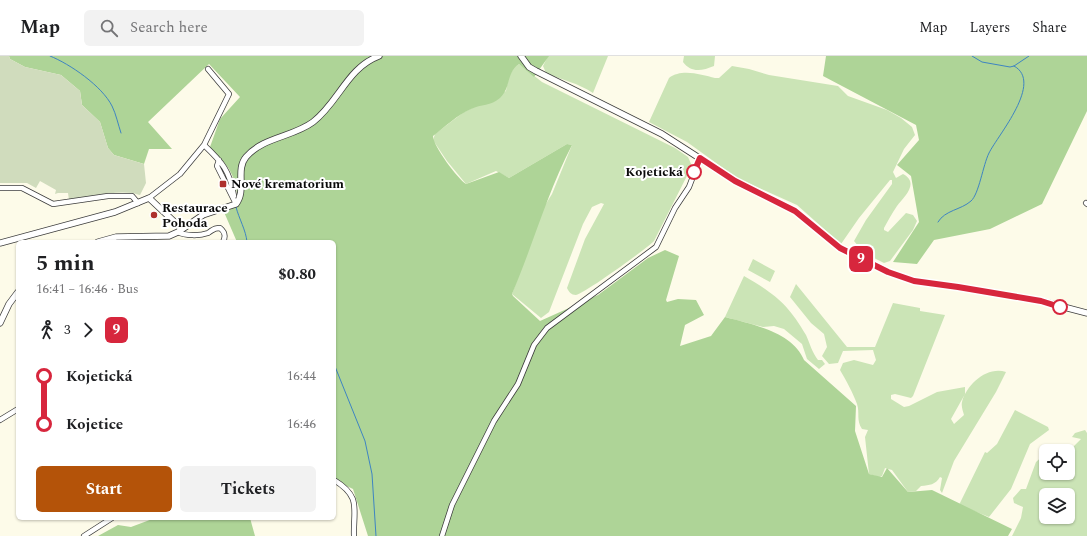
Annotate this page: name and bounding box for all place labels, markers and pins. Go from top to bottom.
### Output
place label: Kojetická [625,162,683,182]
marker: Kojetická [686,164,702,180]
place label: Nové krematorium [231,174,344,194]
marker: Nové krematorium [218,179,228,189]
place label: Restaurace Pohoda [162,198,228,233]
marker: Restaurace Pohoda [149,210,159,220]
unlabelled marker [1052,299,1068,315]

